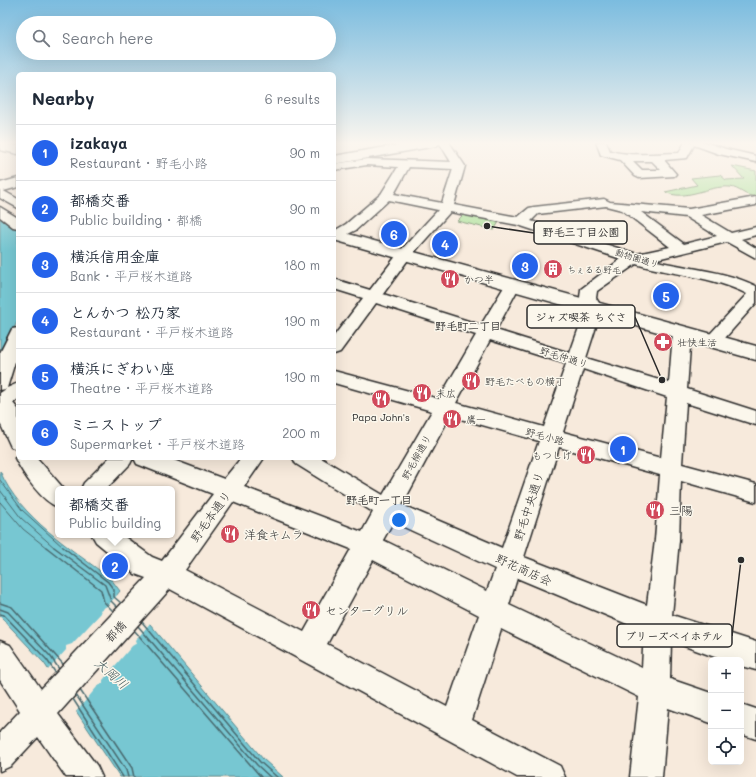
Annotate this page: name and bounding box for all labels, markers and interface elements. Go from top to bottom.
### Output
search box [16,16,336,60]
icon: search [30,27,52,49]
text: Search here [62,28,153,48]
text: Nearby [32,87,94,109]
text: 6 results [265,90,320,107]
text: izakaya [70,133,127,153]
text: 1 [42,144,48,161]
text: 90 m [290,144,320,161]
text: Restaurant · 野毛小路 [70,154,207,171]
text: 都橋交番 [70,190,130,210]
text: 2 [41,200,49,217]
text: 90 m [290,200,320,217]
text: Public building · 都橋 [70,211,202,228]
pin: 6 [381,219,407,249]
callout: 野毛三丁目公園 [534,221,627,244]
text: 野毛三丁目公園 [543,224,620,239]
pin: 4 [432,229,458,259]
text: 横浜信用金庫 [70,246,160,266]
street label: 動物園通り [614,246,660,270]
pin: 3 [512,251,538,281]
text: 3 [41,256,49,273]
text: 180 m [284,256,320,273]
building icon: ちぇるる野毛 [542,258,564,280]
place label: ちぇるる野毛 [567,264,621,275]
text: Bank · 平戸桜木道路 [70,267,192,284]
restaurant icon: かつ半 [439,268,461,290]
place label: かつ半 [464,272,494,286]
pin: 5 [653,281,679,311]
text: とんかつ 松乃家 [70,302,180,322]
callout: ジャズ喫茶 ちぐさ [527,305,635,328]
text: ジャズ喫茶 ちぐさ [535,309,627,324]
text: 4 [41,312,49,329]
text: 190 m [284,312,320,329]
district label: 野毛町二丁目 [435,318,501,333]
text: Restaurant · 平戸桜木道路 [70,323,233,340]
pharmacy icon: 壮快生活 [652,331,674,353]
place label: 壮快生活 [677,335,717,349]
street label: 野毛仲通り [538,343,590,371]
text: 横浜にぎわい座 [70,358,175,378]
text: 5 [41,368,49,385]
text: 190 m [284,368,320,385]
restaurant icon: 野毛たべもの横丁 [460,370,482,392]
place label: 野毛たべもの横丁 [485,374,565,388]
text: Theatre · 平戸桜木道路 [70,379,213,396]
restaurant icon: 末広 [411,382,433,404]
place label: 末広 [436,386,456,400]
restaurant icon: Papa John's [370,388,392,410]
restaurant icon: 鷹一 [441,408,463,430]
place label: Papa John's [352,410,410,424]
place label: 鷹一 [466,412,486,426]
text: ミニストップ [70,414,162,434]
text: 6 [41,424,49,441]
text: 200 m [282,424,320,441]
street label: 野毛小路 [524,424,566,448]
street label: 野毛柳通り [398,432,434,482]
pin: 1 [610,434,636,464]
text: Supermarket · 平戸桜木道路 [70,435,245,452]
restaurant icon: もつしげ [575,444,597,466]
place label: もつしげ [532,448,572,462]
street label: 野毛中央通り [509,469,547,543]
popup [55,486,175,538]
street label: 野毛本通り [186,487,234,545]
district label: 野毛町一丁目 [346,492,412,507]
text: 都橋交番 [69,494,129,514]
restaurant icon: 三陽 [644,499,666,521]
place label: 三陽 [669,502,693,518]
your location [389,510,409,530]
text: Public building [69,514,161,531]
restaurant icon: 洋食キムラ [219,523,241,545]
place label: 洋食キムラ [244,526,304,542]
street label: 野花商店会 [493,549,555,589]
pin: 2 [102,551,128,581]
restaurant icon: センターグリル [300,599,322,621]
place label: センターグリル [325,602,408,618]
street label: 都橋 [101,617,129,645]
callout: ブリーズベイホテル [617,624,732,647]
text: ブリーズベイホテル [625,628,723,643]
water label: 大岡川 [92,654,132,692]
map controls [708,657,744,765]
button: + [708,657,744,693]
button: − [708,693,744,729]
button: locate [708,729,744,765]

